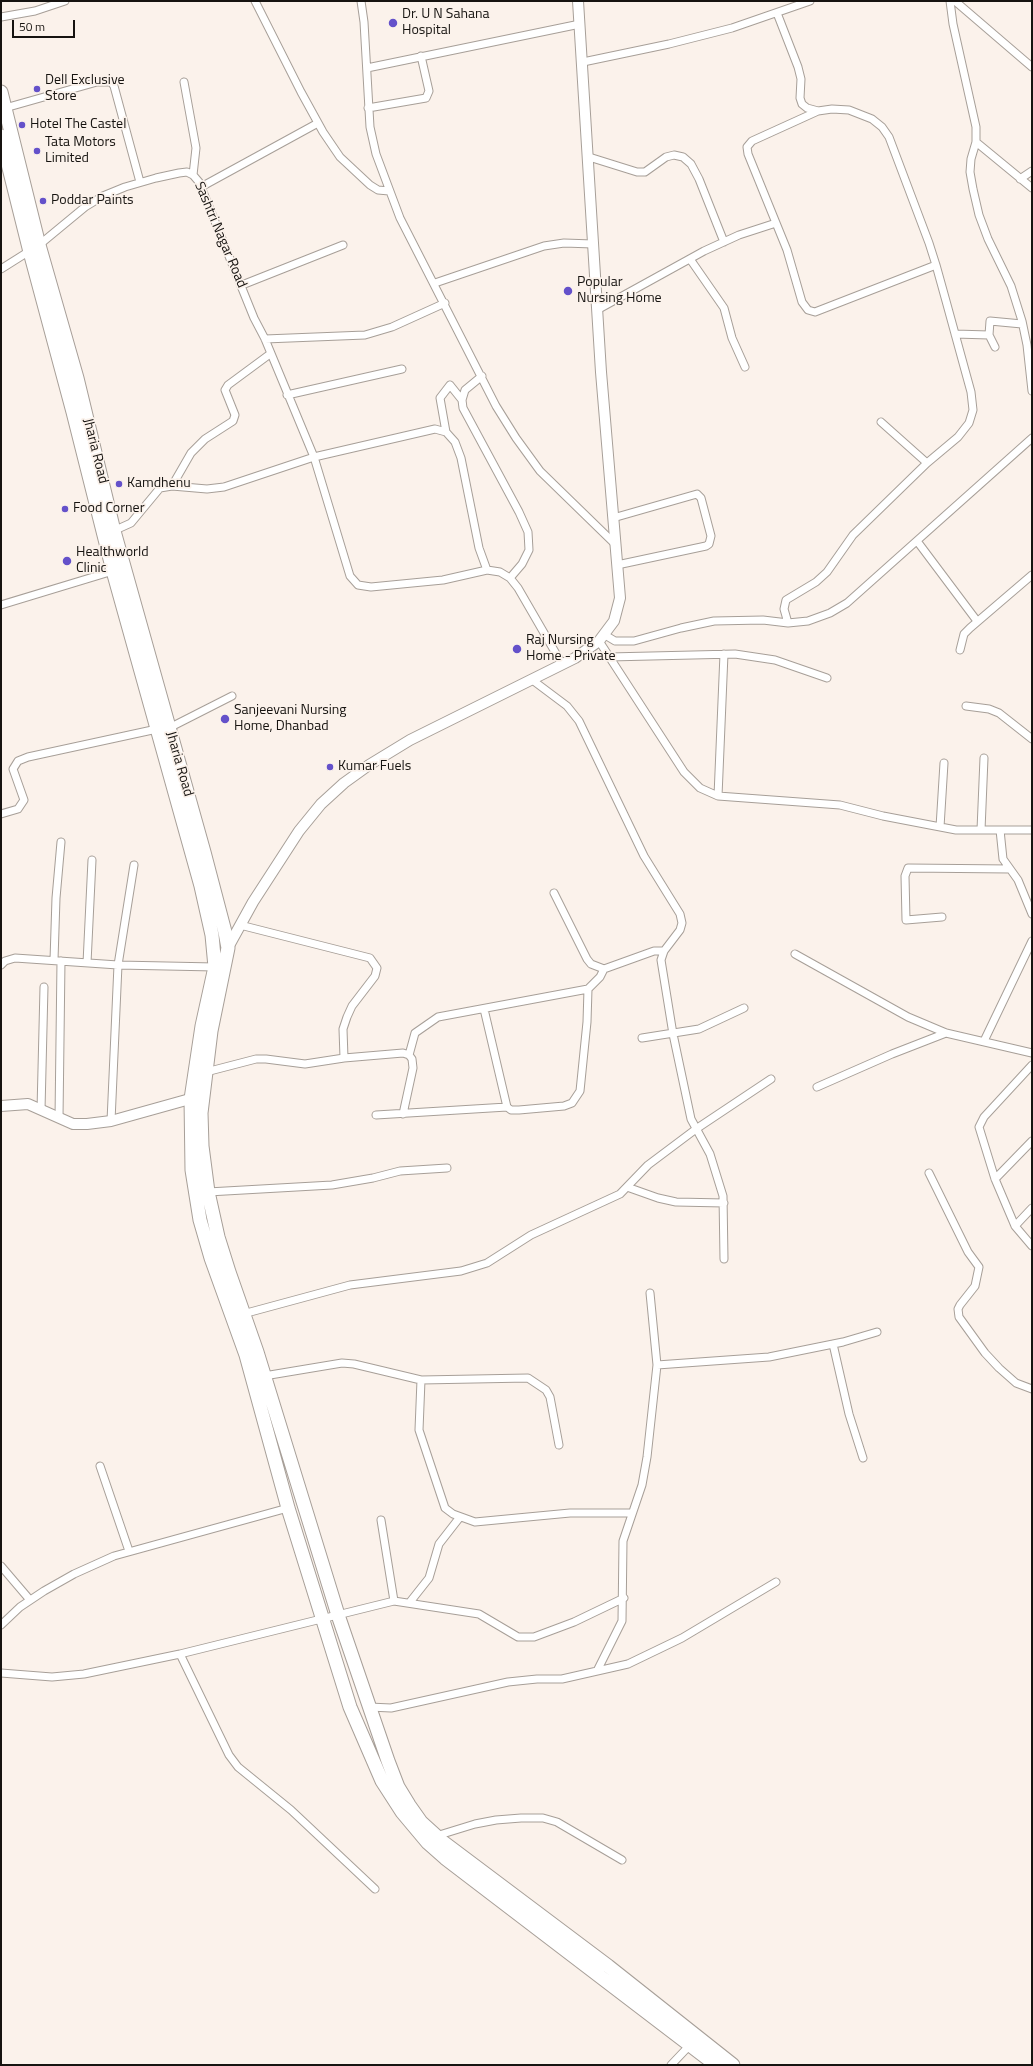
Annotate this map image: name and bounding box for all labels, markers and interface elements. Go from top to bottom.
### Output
place label: Dr. U N Sahana Hospital [402,7,490,40]
scale bar [14,12,77,38]
text: 50 m [19,17,45,36]
marker: Dr. U N Sahana Hospital [387,17,399,29]
place label: Dell Exclusive Store [45,73,125,106]
marker: Dell Exclusive Store [32,84,42,94]
place label: Hotel The Castel [30,117,126,133]
marker: Hotel The Castel [17,120,27,130]
place label: Tata Motors Limited [45,135,116,168]
marker: Tata Motors Limited [32,146,42,156]
street label: Sashtri Nagar Road [190,180,250,290]
place label: Poddar Paints [51,193,134,209]
marker: Poddar Paints [38,196,48,206]
place label: Popular Nursing Home [577,275,662,308]
marker: Popular Nursing Home [562,285,574,297]
street label: Jharia Road [79,417,111,485]
place label: Kamdhenu [127,476,191,492]
marker: Kamdhenu [114,479,124,489]
place label: Food Corner [73,501,145,517]
marker: Food Corner [60,504,70,514]
place label: Healthworld Clinic [76,545,149,578]
marker: Healthworld Clinic [61,555,73,567]
place label: Raj Nursing Home - Private [526,633,616,666]
marker: Raj Nursing Home - Private [511,643,523,655]
place label: Sanjeevani Nursing Home, Dhanbad [234,703,347,736]
marker: Sanjeevani Nursing Home, Dhanbad [219,713,231,725]
street label: Jharia Road [162,730,196,798]
place label: Kumar Fuels [338,759,411,775]
marker: Kumar Fuels [325,762,335,772]

